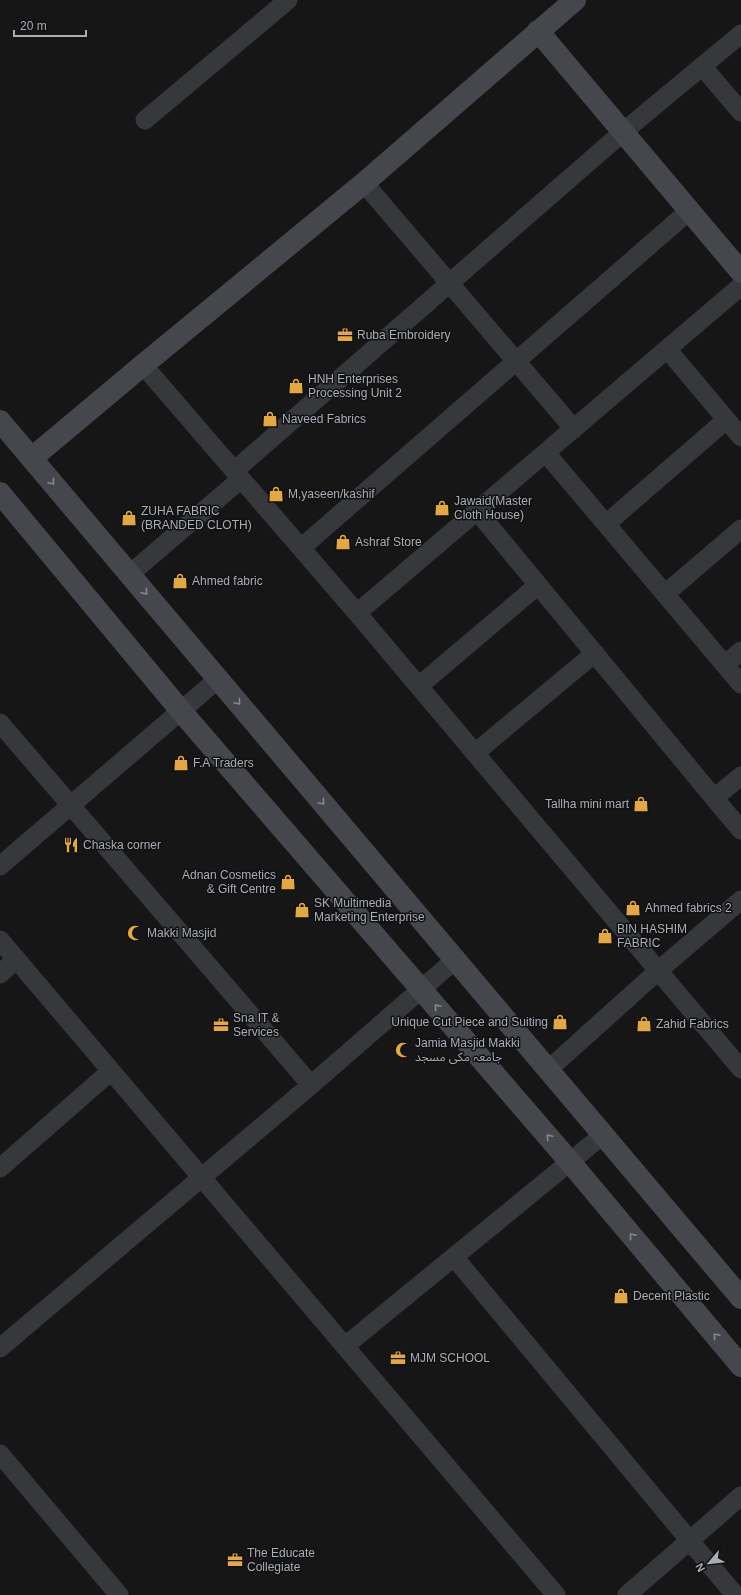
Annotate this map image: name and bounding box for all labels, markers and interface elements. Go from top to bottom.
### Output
scale bar [14,12,86,38]
text: 20 m [20,19,47,33]
office icon: Ruba Embroidery [336,326,354,344]
place label: Ruba Embroidery [357,328,450,342]
place label: HNH Enterprises Processing Unit 2 [308,372,402,400]
shop icon: HNH Enterprises Processing Unit 2 [287,377,305,395]
shop icon: Naveed Fabrics [261,410,279,428]
place label: Naveed Fabrics [282,412,366,426]
one-way arrow [48,478,55,485]
shop icon: M,yaseen/kashif [267,485,285,503]
place label: M,yaseen/kashif [288,487,375,501]
place label: Jawaid(Master Cloth House) [454,494,532,522]
shop icon: Jawaid(Master Cloth House) [433,499,451,517]
place label: ZUHA FABRIC (BRANDED CLOTH) [141,504,252,532]
shop icon: ZUHA FABRIC (BRANDED CLOTH) [120,509,138,527]
shop icon: Ashraf Store [334,533,352,551]
place label: Ashraf Store [355,535,422,549]
shop icon: Ahmed fabric [171,572,189,590]
place label: Ahmed fabric [192,574,263,588]
one-way arrow [141,588,148,595]
one-way arrow [234,698,241,705]
shop icon: F.A Traders [172,754,190,772]
place label: F.A Traders [193,756,254,770]
shop icon: Tallha mini mart [632,795,650,813]
one-way arrow [318,797,325,804]
place label: Tallha mini mart [545,797,630,811]
restaurant icon: Chaska corner [62,836,80,854]
place label: Chaska corner [83,838,161,852]
place label: Adnan Cosmetics & Gift Centre [182,868,276,896]
shop icon: Adnan Cosmetics & Gift Centre [279,873,297,891]
place label: SK Multimedia Marketing Enterprise [314,896,425,924]
shop icon: Ahmed fabrics 2 [624,899,642,917]
shop icon: SK Multimedia Marketing Enterprise [293,901,311,919]
place label: Ahmed fabrics 2 [645,901,732,915]
place label: BIN HASHIM FABRIC [617,922,687,950]
mosque icon: Makki Masjid [126,924,144,942]
place label: Makki Masjid [147,926,216,940]
shop icon: BIN HASHIM FABRIC [596,927,614,945]
one-way arrow [434,1004,441,1011]
place label: Sna IT & Services [233,1011,279,1039]
shop icon: Unique Cut Piece and Suiting [551,1013,569,1031]
place label: Unique Cut Piece and Suiting [391,1015,548,1029]
shop icon: Zahid Fabrics [635,1015,653,1033]
office icon: Sna IT & Services [212,1016,230,1034]
place label: Zahid Fabrics [656,1017,729,1031]
place label: Jamia Masjid Makki جامعہ مکی مسجد [415,1036,520,1064]
mosque icon: Jamia Masjid Makki جامعہ مکی مسجد [394,1041,412,1059]
one-way arrow [546,1134,553,1142]
one-way arrow [630,1234,637,1241]
shop icon: Decent Plastic [612,1287,630,1305]
place label: Decent Plastic [633,1289,710,1303]
one-way arrow [713,1333,720,1341]
office icon: MJM SCHOOL [389,1349,407,1367]
place label: MJM SCHOOL [410,1351,490,1365]
north arrow [689,1543,729,1583]
place label: The Educate Collegiate [247,1546,315,1574]
office icon: The Educate Collegiate [226,1551,244,1569]
text: N [693,1561,707,1574]

